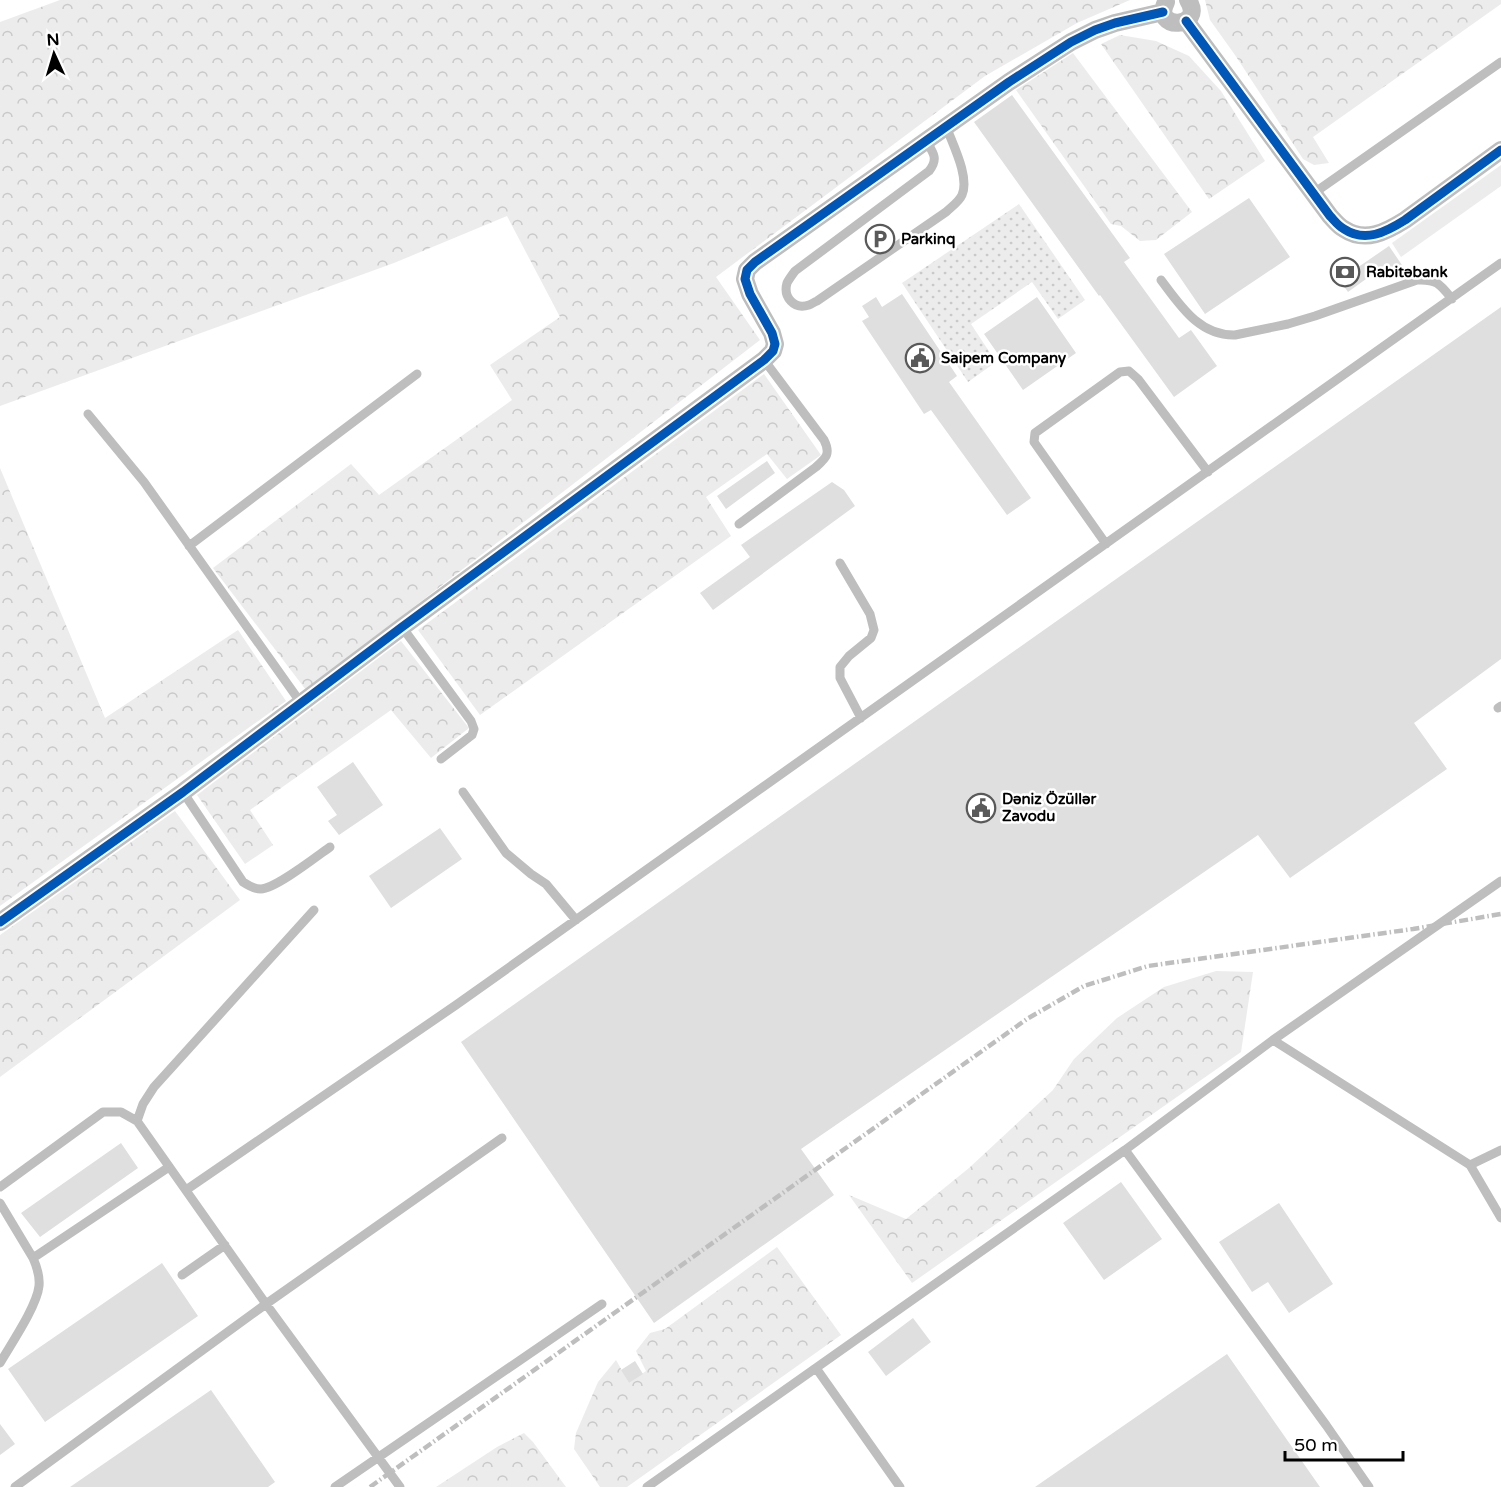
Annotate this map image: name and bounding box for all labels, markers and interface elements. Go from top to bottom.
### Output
north arrow [24,24,84,84]
text: N [46,30,60,50]
parking icon: Parkinq [864,223,896,255]
place label: Parkinq [901,230,955,249]
bank icon: Rabitəbank [1329,256,1361,288]
place label: Rabitəbank [1366,263,1448,281]
public building icon: Saipem Company [904,342,936,374]
place label: Saipem Company [941,349,1066,368]
place label: Dəniz Özüllər Zavodu [1002,790,1096,825]
public building icon: Dəniz Özüllər Zavodu [965,792,997,824]
scale bar [1285,1424,1404,1462]
text: 50 m [1294,1434,1338,1456]

